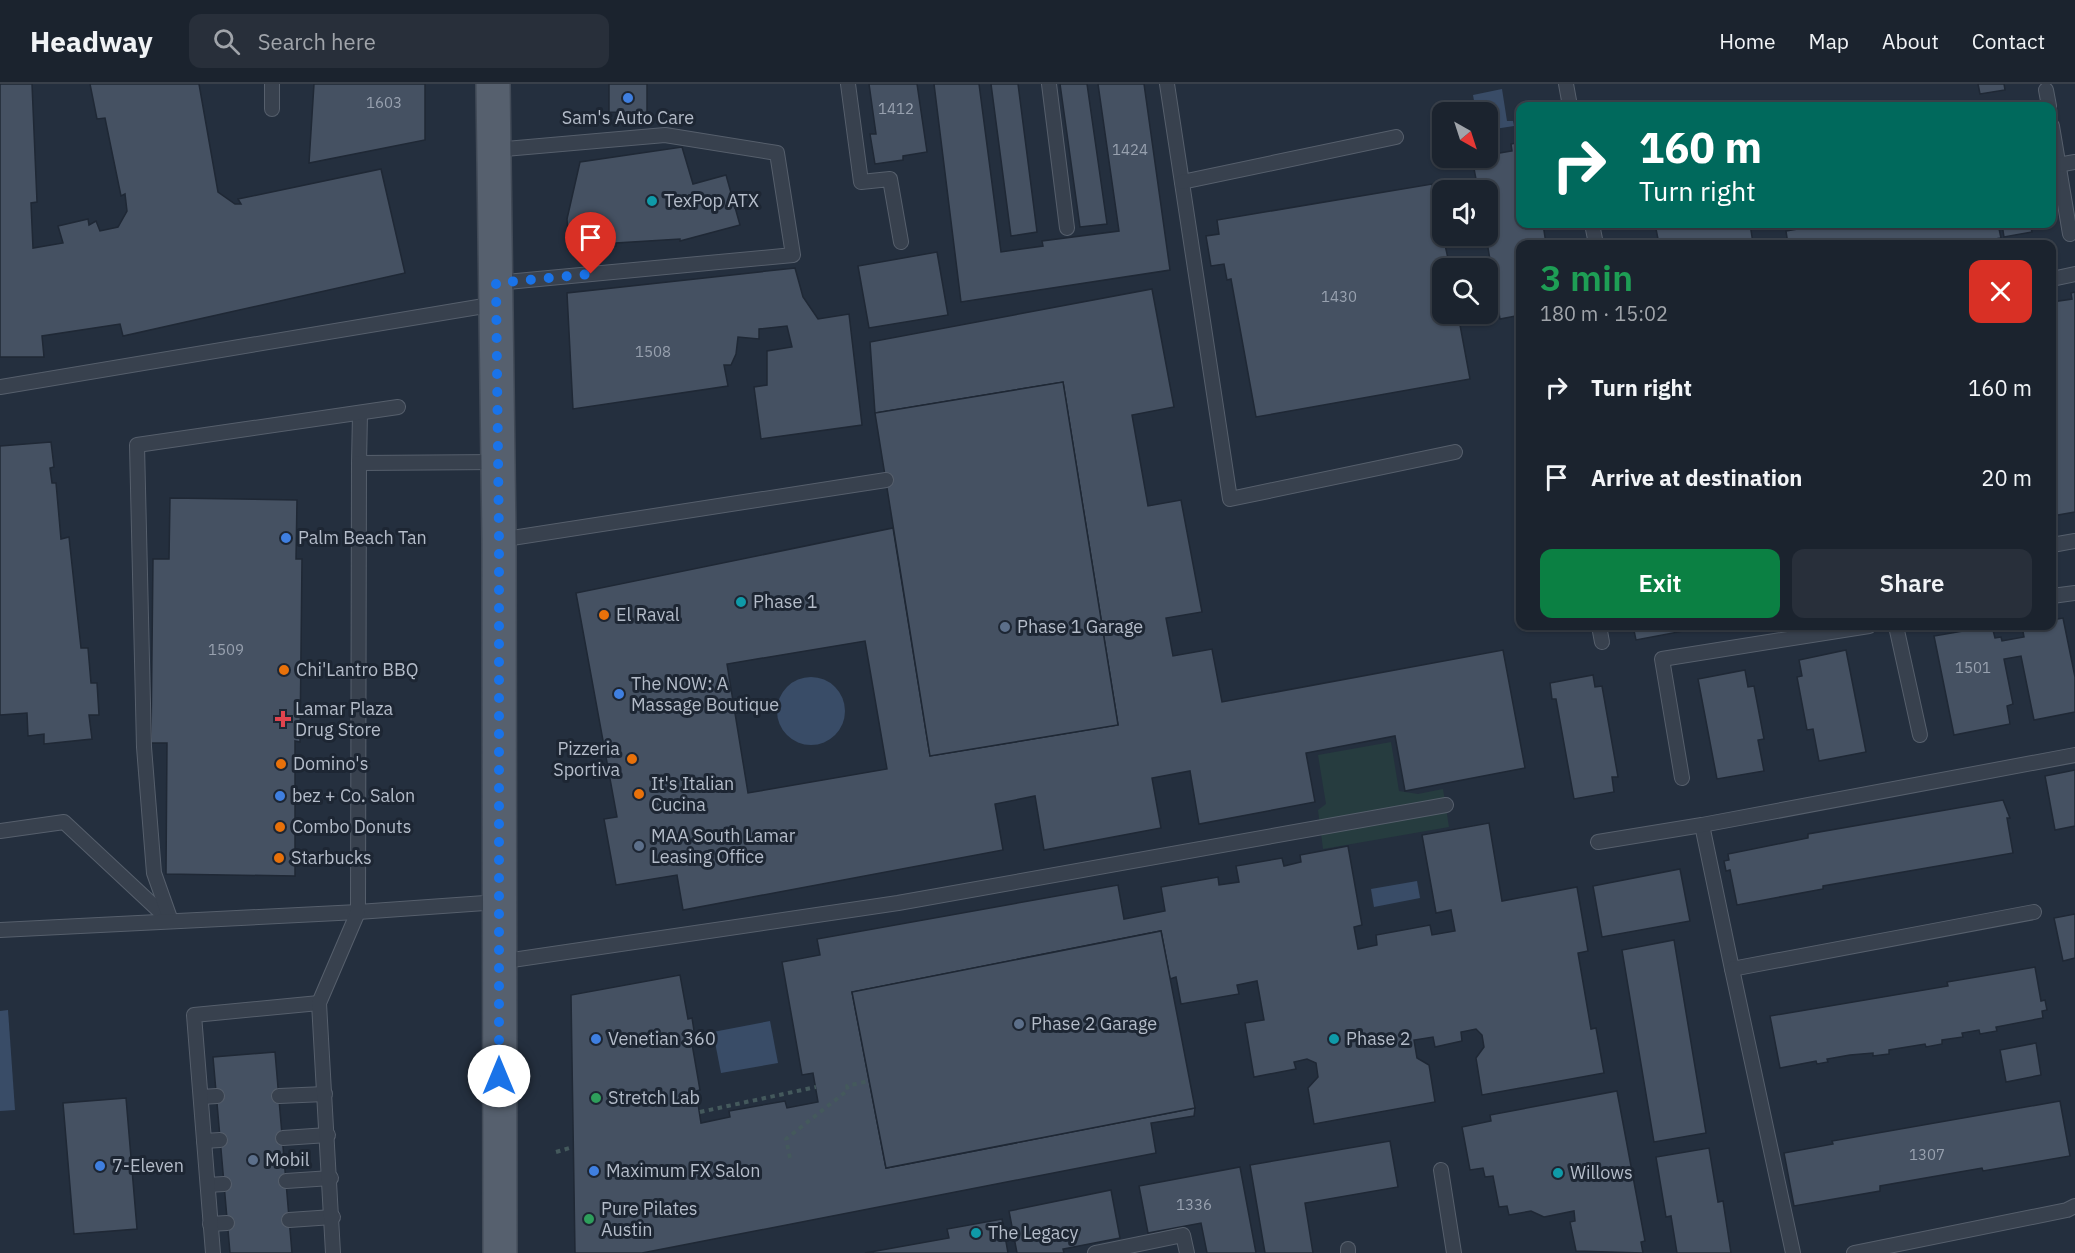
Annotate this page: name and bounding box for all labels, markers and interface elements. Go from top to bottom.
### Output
search box [189,14,609,68]
text: Headway [30,23,153,60]
icon: search [210,25,243,58]
text: Search here [258,27,376,56]
text: Home [1719,27,1776,55]
text: Map [1809,27,1849,55]
text: About [1882,27,1939,55]
text: Contact [1972,27,2045,55]
marker: Sam's Auto Care [621,91,635,105]
house number: 1603 [366,93,402,112]
house number: 1412 [878,99,914,118]
north arrow [1432,102,1498,168]
map controls [1432,102,1498,324]
place label: Sam's Auto Care [562,106,694,129]
text: 160 m [1639,120,1762,175]
icon: right [1540,126,1618,204]
house number: 1424 [1112,140,1148,159]
text: Turn right [1639,173,1756,208]
button: sound [1432,180,1498,246]
place label: TexPop ATX [664,189,759,212]
marker: TexPop ATX [645,194,659,208]
pin [565,212,616,274]
icon: arrive [574,221,607,254]
text: 3 min [1540,254,1633,301]
button: search [1432,258,1498,324]
button: close [1969,260,2032,323]
house number: 1430 [1321,287,1357,306]
text: 180 m · 15:02 [1540,300,1668,327]
house number: 1508 [635,342,671,361]
icon: right [1540,371,1573,404]
text: Turn right [1591,373,1692,402]
text: 160 m [1968,373,2032,402]
icon: arrive [1540,461,1573,494]
text: Arrive at destination [1591,463,1802,492]
text: 20 m [1981,463,2032,492]
place label: Palm Beach Tan [298,526,427,549]
marker: Palm Beach Tan [279,531,293,545]
button: Exit [1540,549,1780,618]
button: Share [1792,549,2032,618]
place label: Phase 1 [753,590,817,613]
marker: Phase 1 [734,595,748,609]
place label: El Raval [616,603,680,626]
marker: El Raval [597,608,611,622]
place label: Phase 1 Garage [1017,615,1143,638]
marker: Phase 1 Garage [998,620,1012,634]
house number: 1509 [208,640,244,659]
place label: Chi'Lantro BBQ [296,658,419,681]
house number: 1501 [1955,658,1991,677]
marker: Chi'Lantro BBQ [277,663,291,677]
place label: The NOW: A Massage Boutique [631,672,779,716]
marker: The NOW: A Massage Boutique [612,687,626,701]
place label: Lamar Plaza Drug Store [295,697,394,741]
marker: Lamar Plaza Drug Store [276,712,290,726]
place label: Pizzeria Sportiva [553,737,620,781]
place label: Domino's [293,752,368,775]
marker: Pizzeria Sportiva [625,752,639,766]
marker: Domino's [274,757,288,771]
place label: It's Italian Cucina [651,772,734,816]
place label: bez + Co. Salon [292,784,415,807]
marker: It's Italian Cucina [632,787,646,801]
marker: bez + Co. Salon [273,789,287,803]
place label: Combo Donuts [292,815,411,838]
marker: Combo Donuts [273,820,287,834]
place label: MAA South Lamar Leasing Office [651,824,796,868]
marker: MAA South Lamar Leasing Office [632,839,646,853]
place label: Starbucks [291,846,372,869]
marker: Starbucks [272,851,286,865]
place label: Phase 2 Garage [1031,1012,1157,1035]
marker: Phase 2 Garage [1012,1017,1026,1031]
place label: Venetian 360 [608,1027,716,1050]
place label: Phase 2 [1346,1027,1410,1050]
marker: Venetian 360 [589,1032,603,1046]
marker: Phase 2 [1327,1032,1341,1046]
position arrow [467,1044,531,1108]
place label: Stretch Lab [608,1086,700,1109]
marker: Stretch Lab [589,1091,603,1105]
house number: 1307 [1909,1145,1945,1164]
place label: Mobil [265,1148,310,1171]
marker: Mobil [246,1153,260,1167]
place label: 7-Eleven [112,1154,184,1177]
marker: 7-Eleven [93,1159,107,1173]
place label: Maximum FX Salon [606,1159,760,1182]
place label: Willows [1570,1161,1633,1184]
marker: Maximum FX Salon [587,1164,601,1178]
marker: Willows [1551,1166,1565,1180]
house number: 1336 [1176,1195,1212,1214]
place label: Pure Pilates Austin [601,1197,698,1241]
marker: Pure Pilates Austin [582,1212,596,1226]
place label: The Legacy [988,1221,1078,1244]
marker: The Legacy [969,1226,983,1240]

